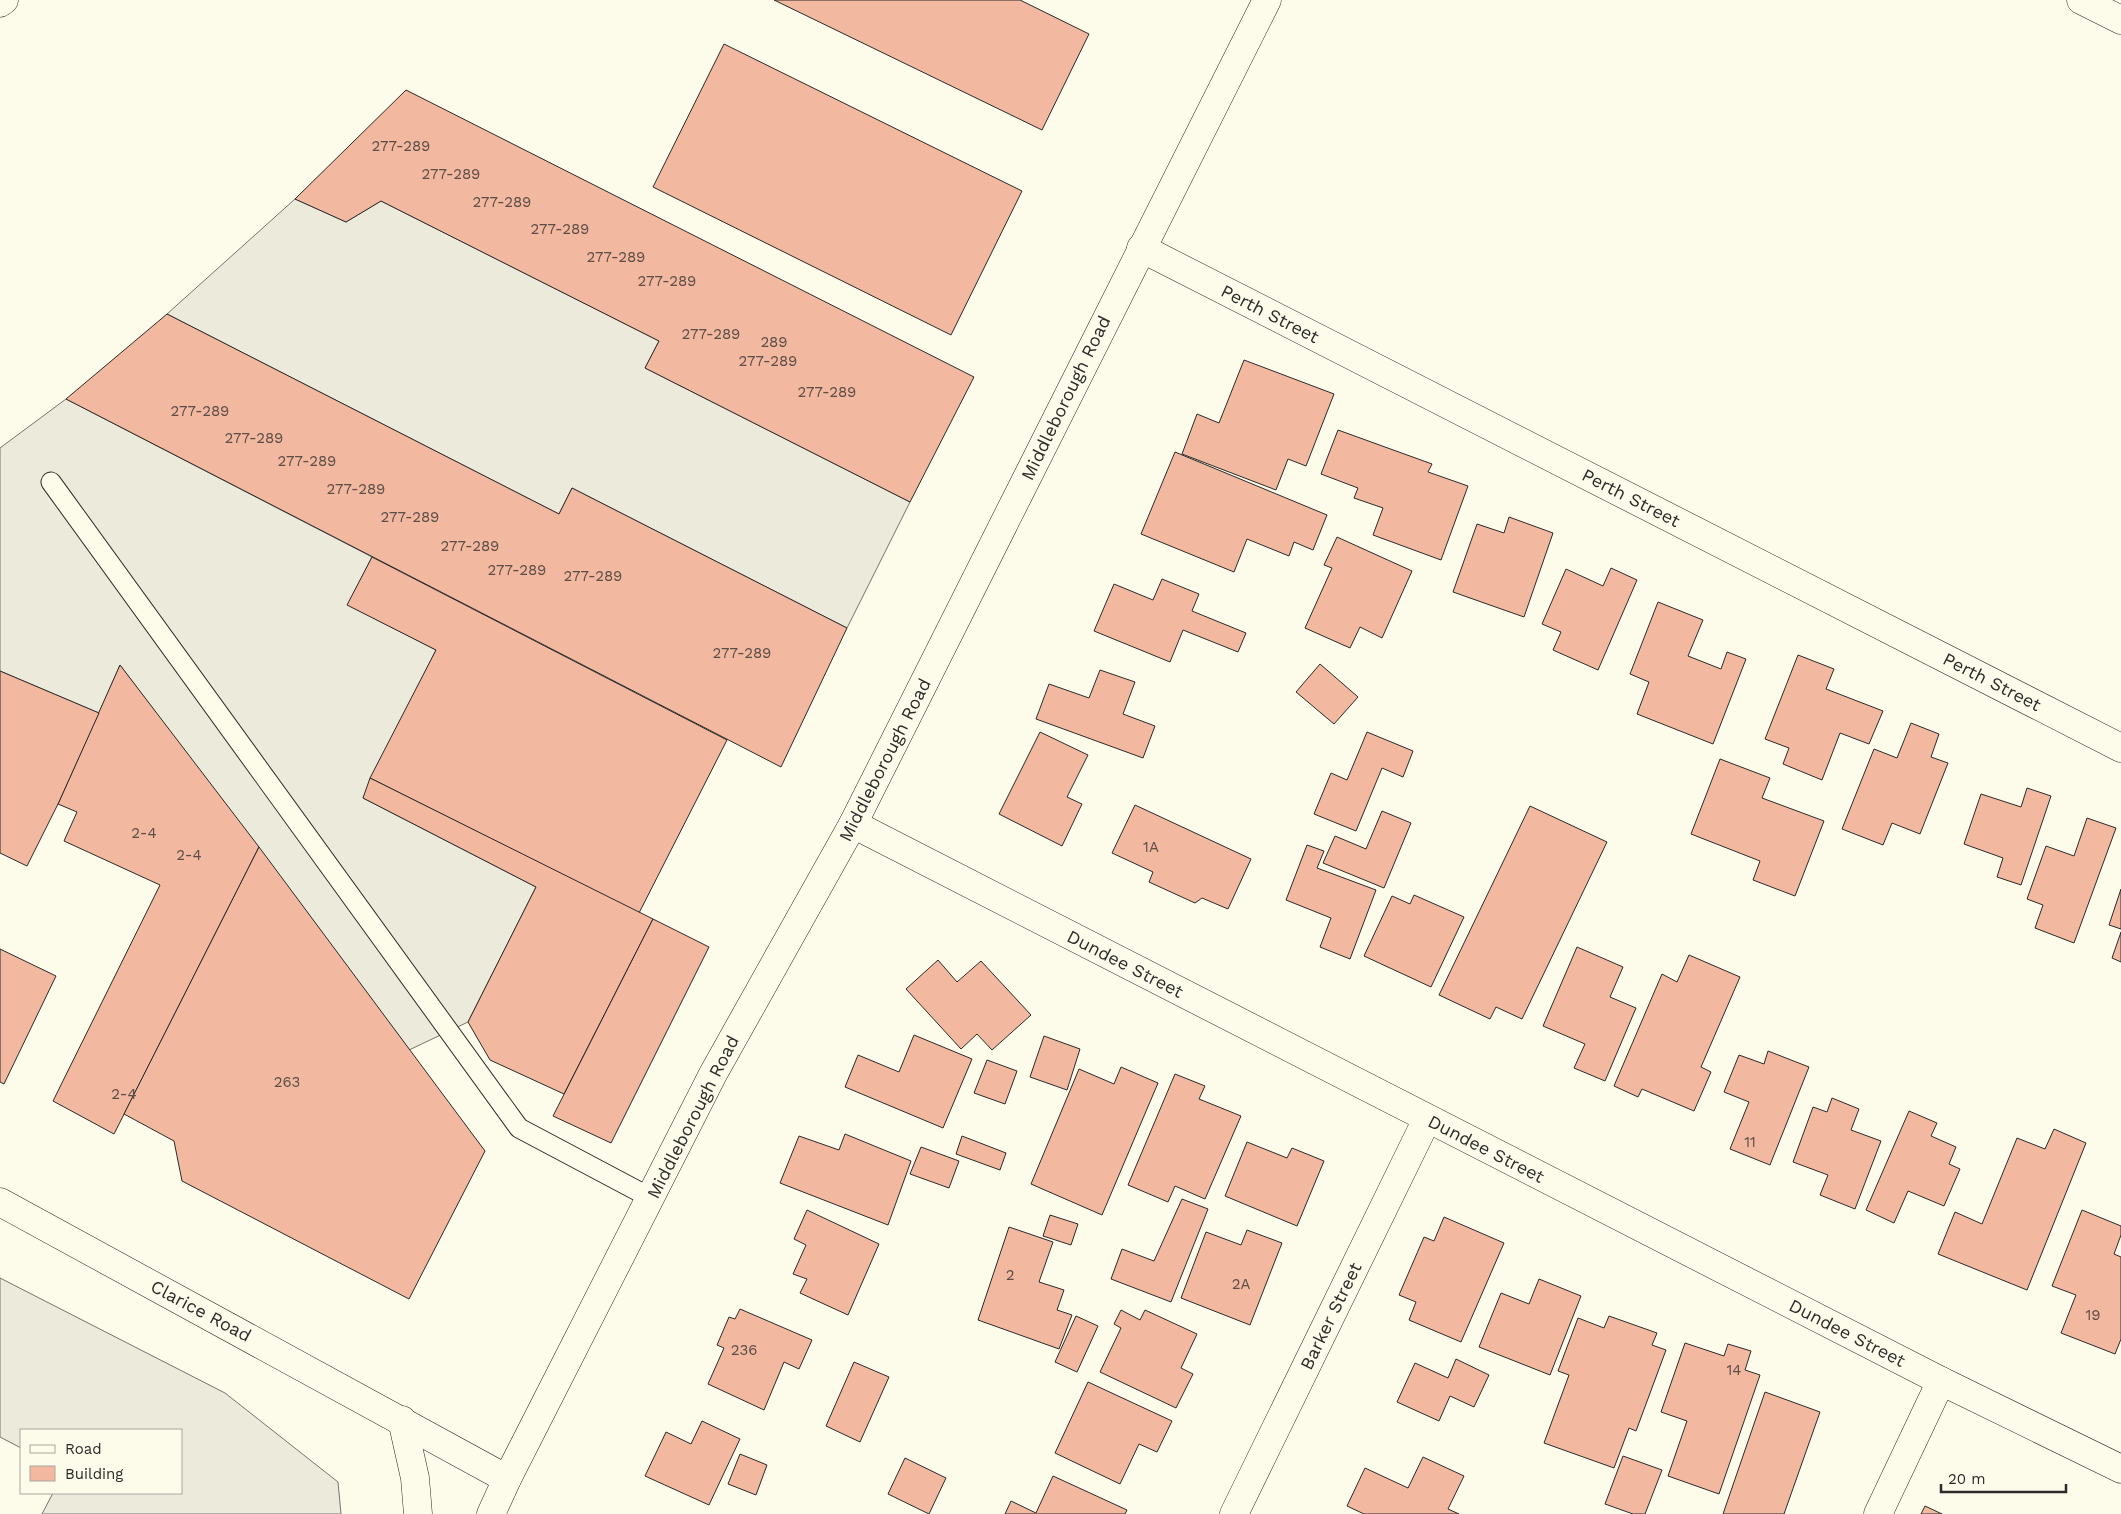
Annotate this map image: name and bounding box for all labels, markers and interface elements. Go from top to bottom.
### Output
house number: 277-289 [372,137,430,155]
house number: 277-289 [422,165,480,183]
house number: 277-289 [473,193,531,211]
house number: 277-289 [531,220,589,238]
house number: 277-289 [587,248,645,266]
house number: 277-289 [638,272,696,290]
street label: Perth Street [1218,280,1323,347]
street label: Middleborough Road [1017,312,1115,483]
house number: 277-289 [682,325,740,343]
house number: 289 [760,333,788,351]
house number: 277-289 [739,352,797,370]
house number: 277-289 [798,383,856,401]
house number: 277-289 [171,402,229,420]
house number: 277-289 [225,429,283,447]
house number: 277-289 [278,452,336,470]
street label: Perth Street [1579,464,1684,531]
house number: 277-289 [327,480,385,498]
house number: 277-289 [381,508,439,526]
house number: 277-289 [441,537,499,555]
house number: 277-289 [488,561,546,579]
house number: 277-289 [564,567,622,585]
house number: 277-289 [713,644,771,662]
street label: Perth Street [1940,648,2045,715]
street label: Middleborough Road [834,675,935,845]
house number: 2-4 [131,824,157,842]
house number: 1A [1143,838,1159,856]
house number: 2-4 [176,846,202,864]
street label: Dundee Street [1064,925,1187,1002]
street label: Middleborough Road [642,1032,743,1202]
house number: 263 [274,1073,300,1091]
house number: 2-4 [111,1085,137,1103]
street label: Dundee Street [1425,1110,1548,1187]
house number: 11 [1744,1133,1756,1151]
street label: Barker Street [1296,1258,1366,1373]
house number: 2 [1006,1266,1014,1284]
street label: Clarice Road [147,1275,255,1346]
house number: 2A [1232,1275,1250,1293]
street label: Dundee Street [1786,1294,1909,1371]
house number: 19 [2085,1306,2101,1324]
house number: 236 [731,1341,757,1359]
house number: 14 [1726,1361,1742,1379]
legend [20,1429,182,1494]
text: Road [65,1440,102,1458]
scale bar [1941,1462,2066,1494]
text: Building [65,1465,123,1483]
text: 20 m [1948,1470,1986,1488]

